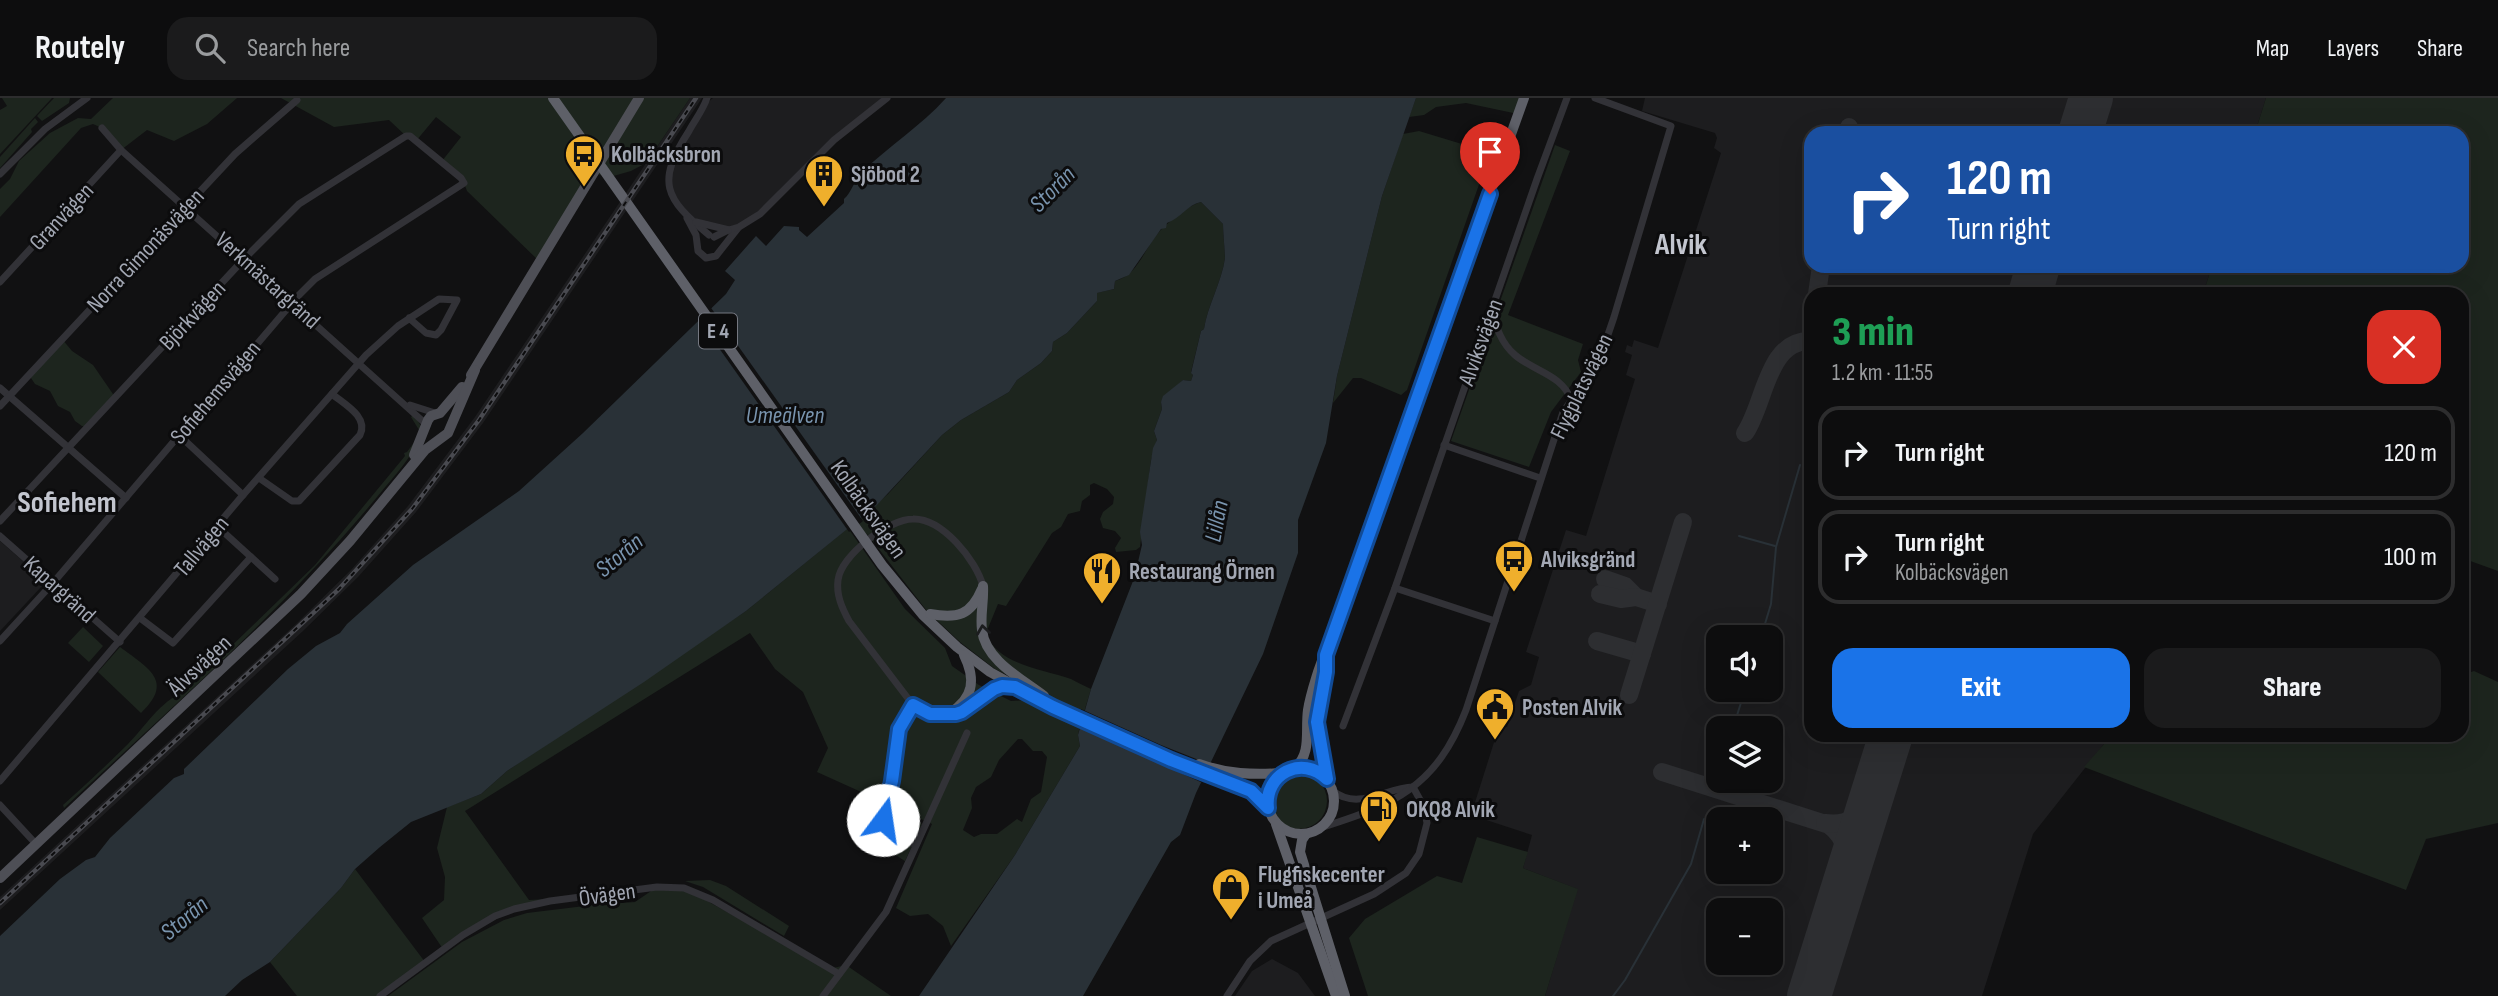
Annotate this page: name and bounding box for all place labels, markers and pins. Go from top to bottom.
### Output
pin [1460,122,1520,194]
bus stop icon: Kolbäcksbron [563,133,605,188]
place label: Kolbäcksbron [611,141,721,169]
building icon: Sjöbod 2 [803,153,845,208]
place label: Sjöbod 2 [851,161,920,189]
bus stop icon: Alviksgränd [1493,538,1535,593]
place label: Alviksgränd [1540,546,1635,574]
restaurant icon: Restaurang Örnen [1081,550,1123,605]
place label: Restaurang Örnen [1129,558,1275,586]
public building icon: Posten Alvik [1474,686,1516,741]
place label: Posten Alvik [1522,694,1622,722]
fuel station icon: OKQ8 Alvik [1358,788,1400,843]
place label: OKQ8 Alvik [1406,796,1495,824]
place label: Flugfiskecenter i Umeå [1258,861,1385,915]
shop icon: Flugfiskecenter i Umeå [1210,866,1252,921]

